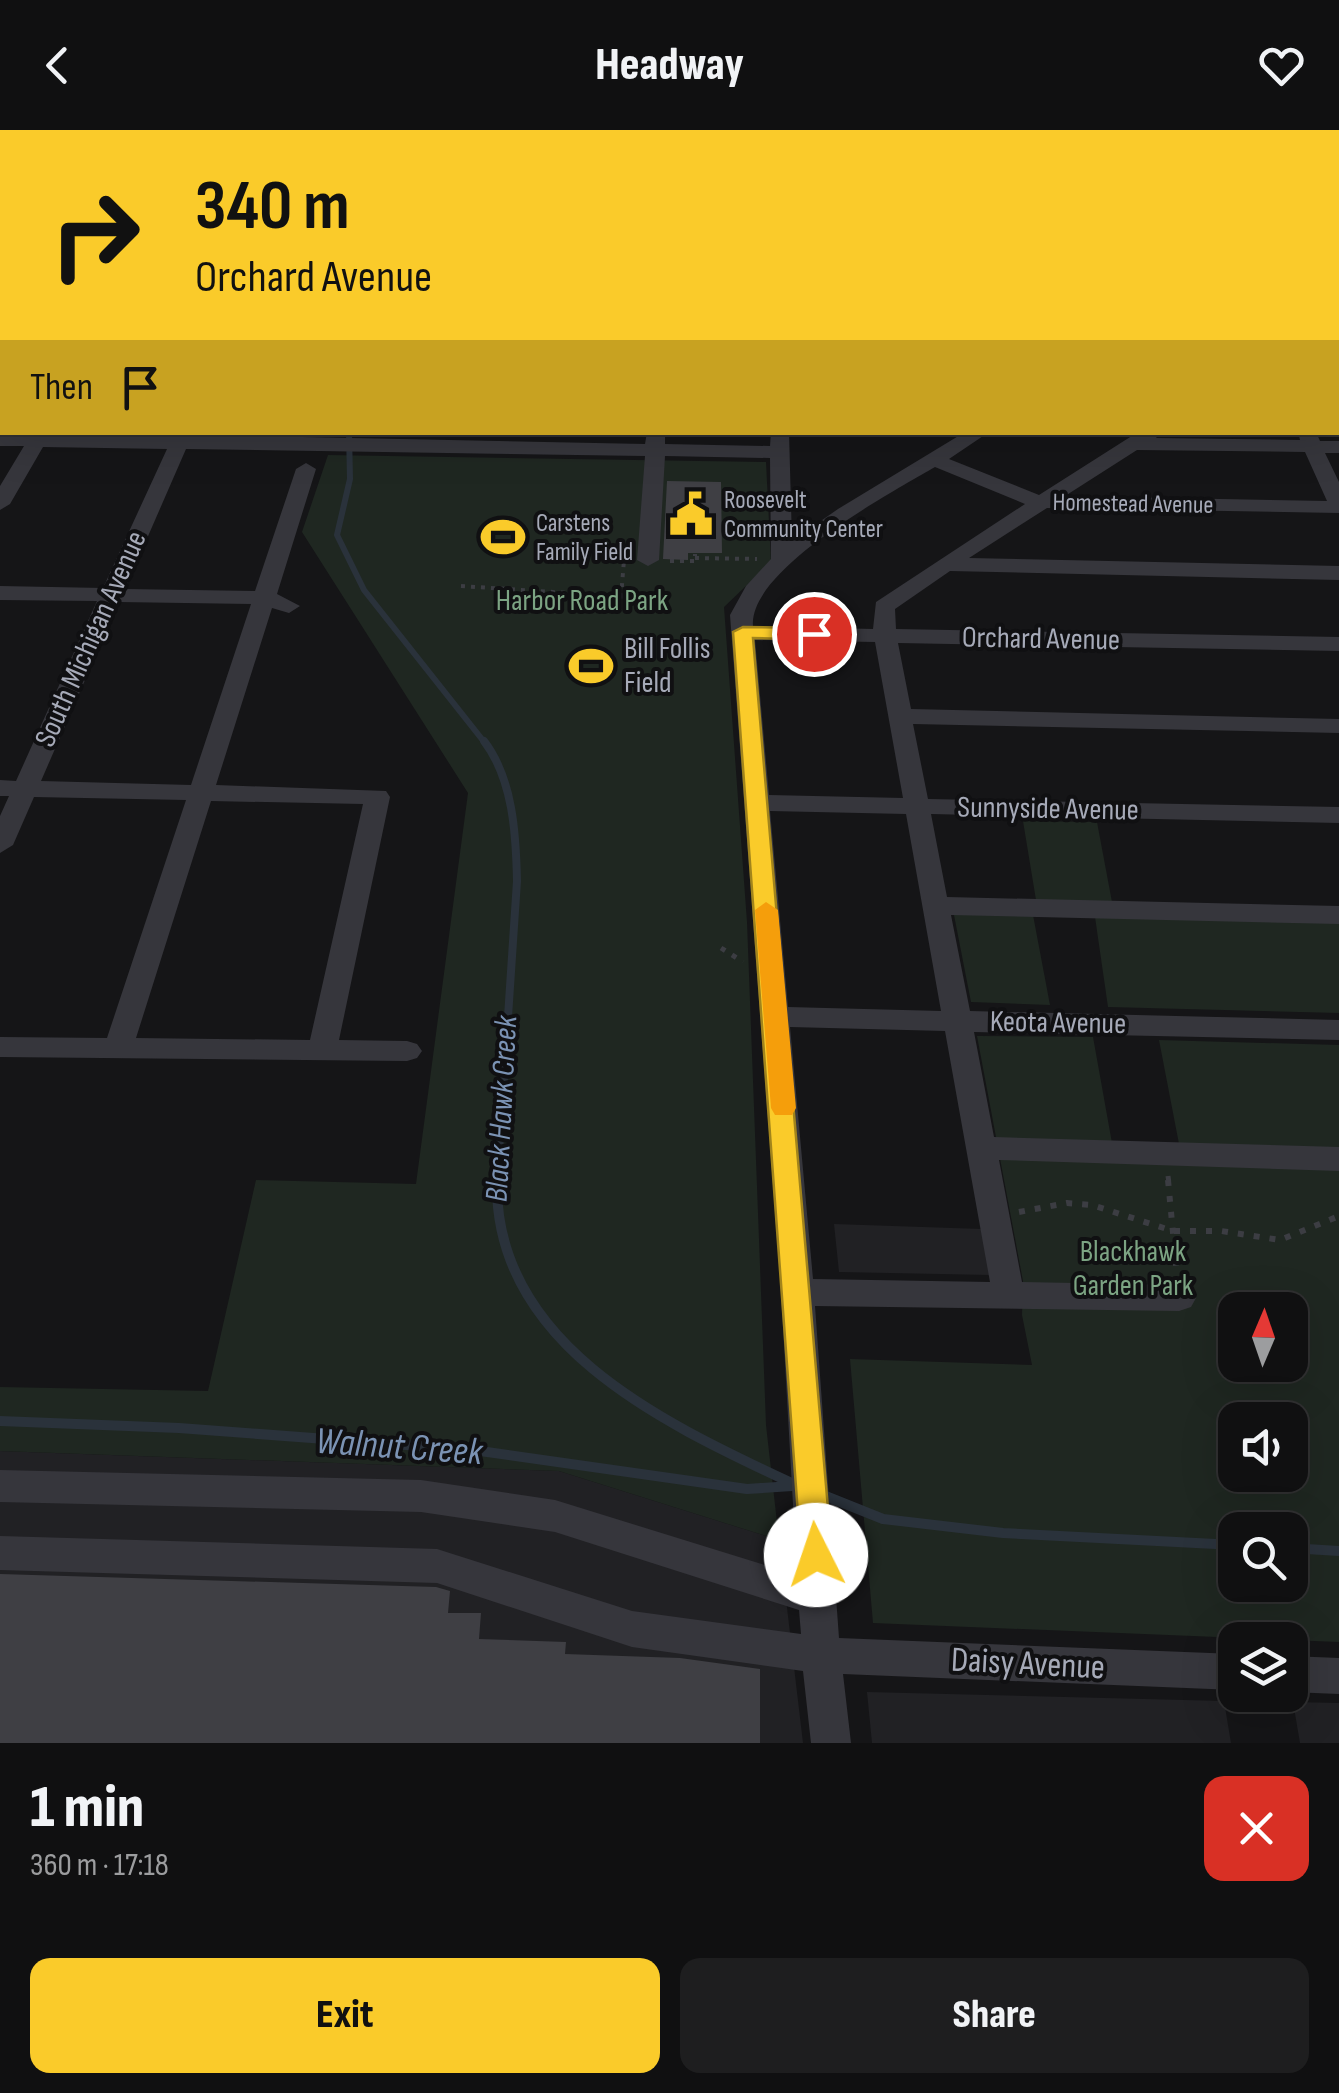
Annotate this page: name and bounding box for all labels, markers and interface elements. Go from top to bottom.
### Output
icon: back [30,38,85,93]
text: Headway [595,38,744,93]
icon: heart [1254,38,1309,93]
text: 340 m [195,165,350,249]
icon: right [30,170,160,300]
text: Orchard Avenue [195,250,432,305]
icon: arrive [113,360,168,415]
text: Then [30,365,93,410]
place label: Roosevelt Community Center [724,485,883,545]
street label: Homestead Avenue [1052,487,1214,521]
public building icon: Roosevelt Community Center [667,490,715,538]
place label: Carstens Family Field [536,508,633,568]
sports icon: Carstens Family Field [479,513,527,561]
street label: South Michigan Avenue [27,525,155,753]
park label: Harbor Road Park [496,583,669,619]
pin [772,592,857,677]
icon: arrive [787,607,842,662]
street label: Orchard Avenue [962,620,1120,658]
place label: Bill Follis Field [624,631,710,701]
sports icon: Bill Follis Field [567,642,615,690]
street label: Sunnyside Avenue [957,789,1139,829]
street label: Keota Avenue [990,1004,1126,1042]
water label: Black Hawk Creek [478,1014,526,1203]
park label: Blackhawk Garden Park [1073,1234,1194,1304]
north arrow [1218,1292,1308,1382]
map controls [1218,1292,1308,1712]
button: sound [1218,1402,1308,1492]
water label: Walnut Creek [314,1419,485,1475]
position arrow [764,1503,868,1607]
button: search [1218,1512,1308,1602]
button: layers [1218,1622,1308,1712]
street label: Daisy Avenue [950,1638,1106,1690]
text: 1 min [30,1772,144,1844]
button: close [1204,1776,1309,1881]
text: 360 m · 17:18 [30,1846,169,1885]
button: Exit [30,1958,660,2073]
button: Share [680,1958,1309,2073]

